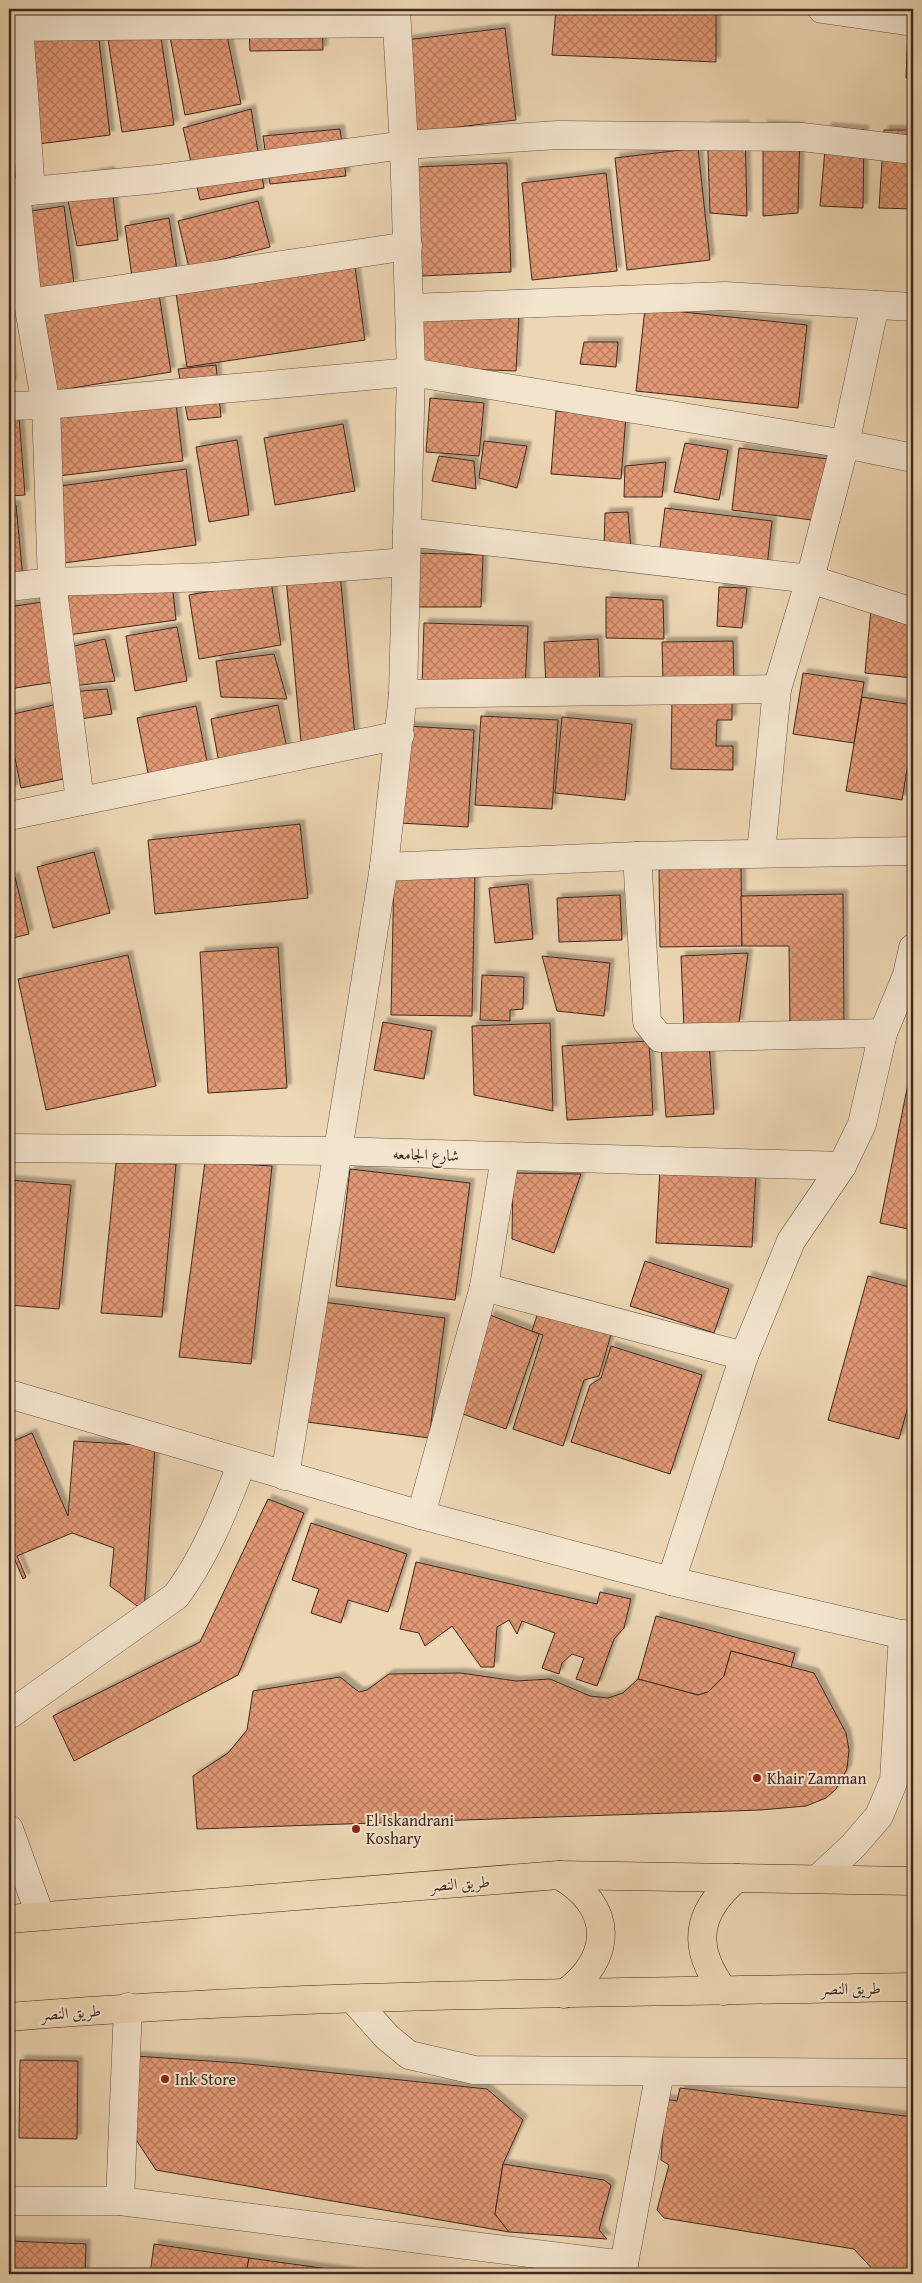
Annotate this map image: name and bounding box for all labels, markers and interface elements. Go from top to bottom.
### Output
street label: شارع الجامعه [392,1141,460,1169]
place label: Khair Zamman [767,1766,866,1790]
marker: Khair Zamman [751,1772,763,1784]
place label: El Iskandrani Koshary [366,1808,455,1850]
marker: El Iskandrani Koshary [350,1823,362,1835]
street label: طريق النصر [427,1869,491,1897]
street label: طريق النصر [819,1975,881,2001]
street label: طريق النصر [38,1998,102,2026]
place label: Ink Store [175,2067,236,2091]
marker: Ink Store [159,2073,171,2085]

